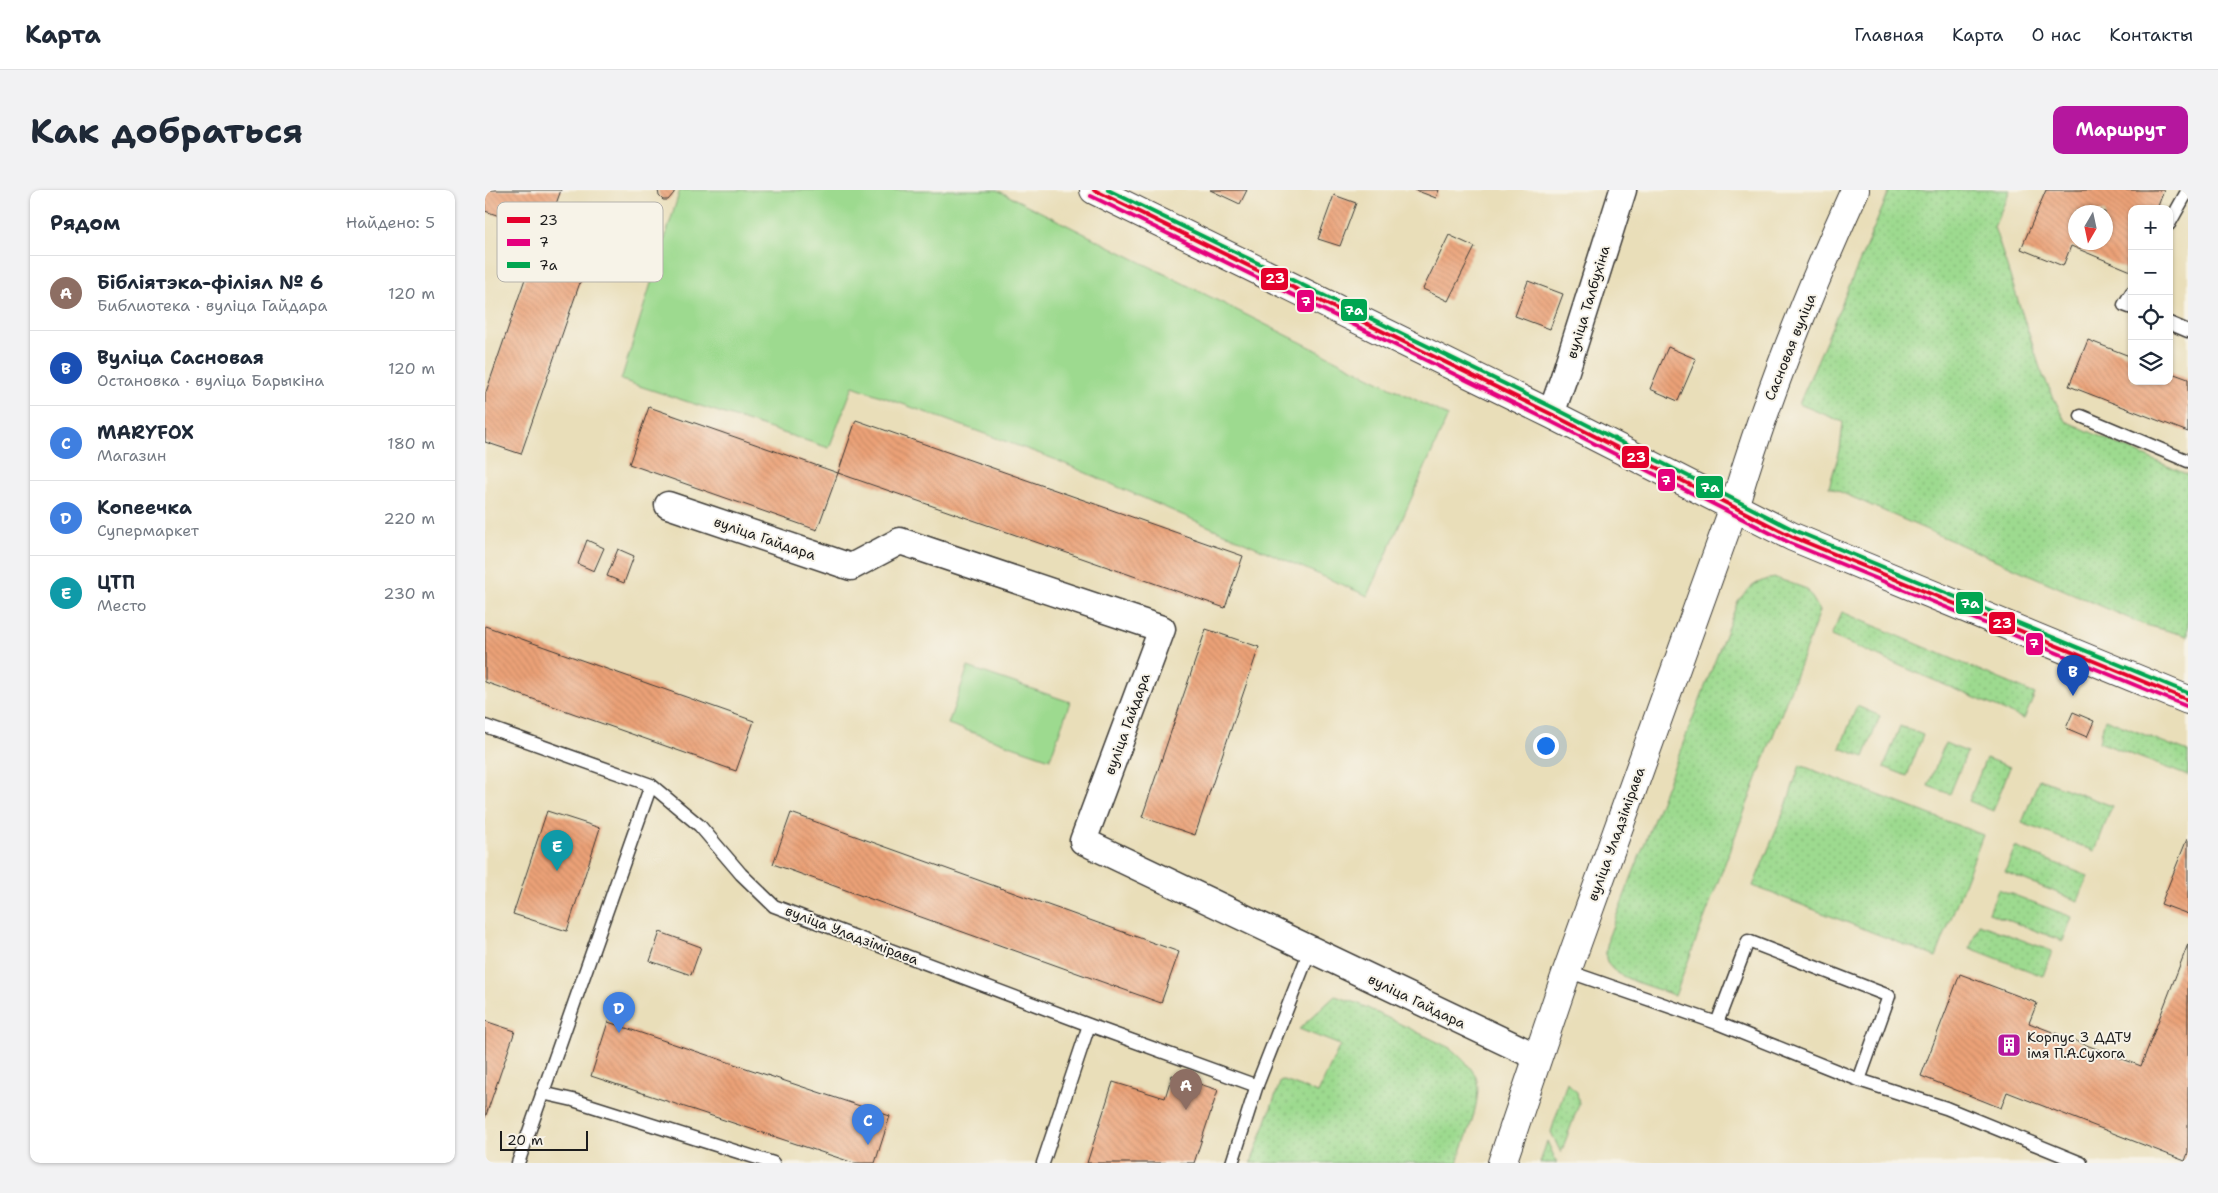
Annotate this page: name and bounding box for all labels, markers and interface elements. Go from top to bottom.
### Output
text: Карта [25,19,101,51]
text: Главная [1854,23,1924,47]
text: Карта [1952,23,2004,47]
text: О нас [2032,23,2081,47]
text: Контакты [2109,23,2193,47]
button: Маршрут [2053,106,2188,154]
text: Как добраться [30,107,303,154]
legend [497,202,663,282]
north arrow [2068,205,2113,250]
map controls [2128,205,2173,385]
button: + [2128,205,2173,250]
text: Рядом [50,209,120,237]
text: 23 [539,211,558,229]
text: Найдено: 5 [346,212,435,233]
text: 7 [539,233,549,251]
street label: вуліца Талбухіна [1562,243,1614,361]
button: − [2128,250,2173,295]
text: 7а [539,256,558,274]
line badge: 23 [1260,267,1289,291]
text: 23 [1265,269,1285,287]
text: Бібліятэка-філіял № 6 [97,270,323,295]
text: A [60,283,72,304]
text: 120 m [388,283,435,304]
line badge: 7 [1296,289,1315,313]
street label: Сасновая вуліца [1760,291,1820,403]
text: 7 [1301,292,1311,310]
text: Библиотека · вуліца Гайдара [97,295,327,316]
button: locate [2128,295,2173,340]
line badge: 7а [1340,298,1368,322]
text: 7а [1344,301,1364,319]
button: layers [2128,340,2173,385]
text: Вуліца Сасновая [97,345,264,370]
text: B [61,358,71,379]
text: 120 m [388,358,435,379]
text: Остановка · вуліца Барыкіна [97,370,324,391]
text: MARYFOX [97,420,194,445]
text: C [61,433,71,454]
text: 180 m [387,433,435,454]
text: Магазин [97,445,166,466]
line badge: 23 [1621,445,1650,469]
text: 23 [1626,448,1646,466]
line badge: 7 [1657,468,1676,492]
text: 7 [1661,471,1671,489]
line badge: 7а [1695,475,1724,499]
text: 7а [1700,478,1720,496]
text: Копеечка [97,495,192,520]
text: D [60,508,72,529]
text: 220 m [383,508,435,529]
street label: вуліца Гайдара [712,512,819,564]
text: Супермаркет [97,520,199,541]
text: ЦТП [97,570,135,595]
text: E [61,583,71,604]
text: 230 m [383,583,435,604]
line badge: 7а [1955,591,1984,615]
text: 7а [1960,594,1980,612]
text: Место [97,595,147,616]
line badge: 23 [1988,611,2016,635]
text: 23 [1992,614,2012,632]
line badge: 7 [2025,632,2044,656]
text: 7 [2029,634,2039,652]
pin: B [2057,655,2089,696]
street label: вуліца Гайдара [1100,671,1154,777]
your location [1533,733,1559,759]
street label: вуліца Уладзімірава [1583,764,1649,903]
pin: E [541,830,573,871]
street label: вуліца Уладзімірава [783,901,921,969]
street label: вуліца Гайдара [1365,970,1469,1033]
pin: D [603,992,635,1033]
place label: Корпус 3 ДДТУ імя П.А.Сухога [2027,1028,2131,1062]
building icon: Корпус 3 ДДТУ імя П.А.Сухога [1996,1032,2022,1058]
pin: A [1170,1069,1202,1110]
pin: C [852,1104,884,1145]
scale bar [500,1128,587,1151]
text: 20 m [507,1131,543,1149]

